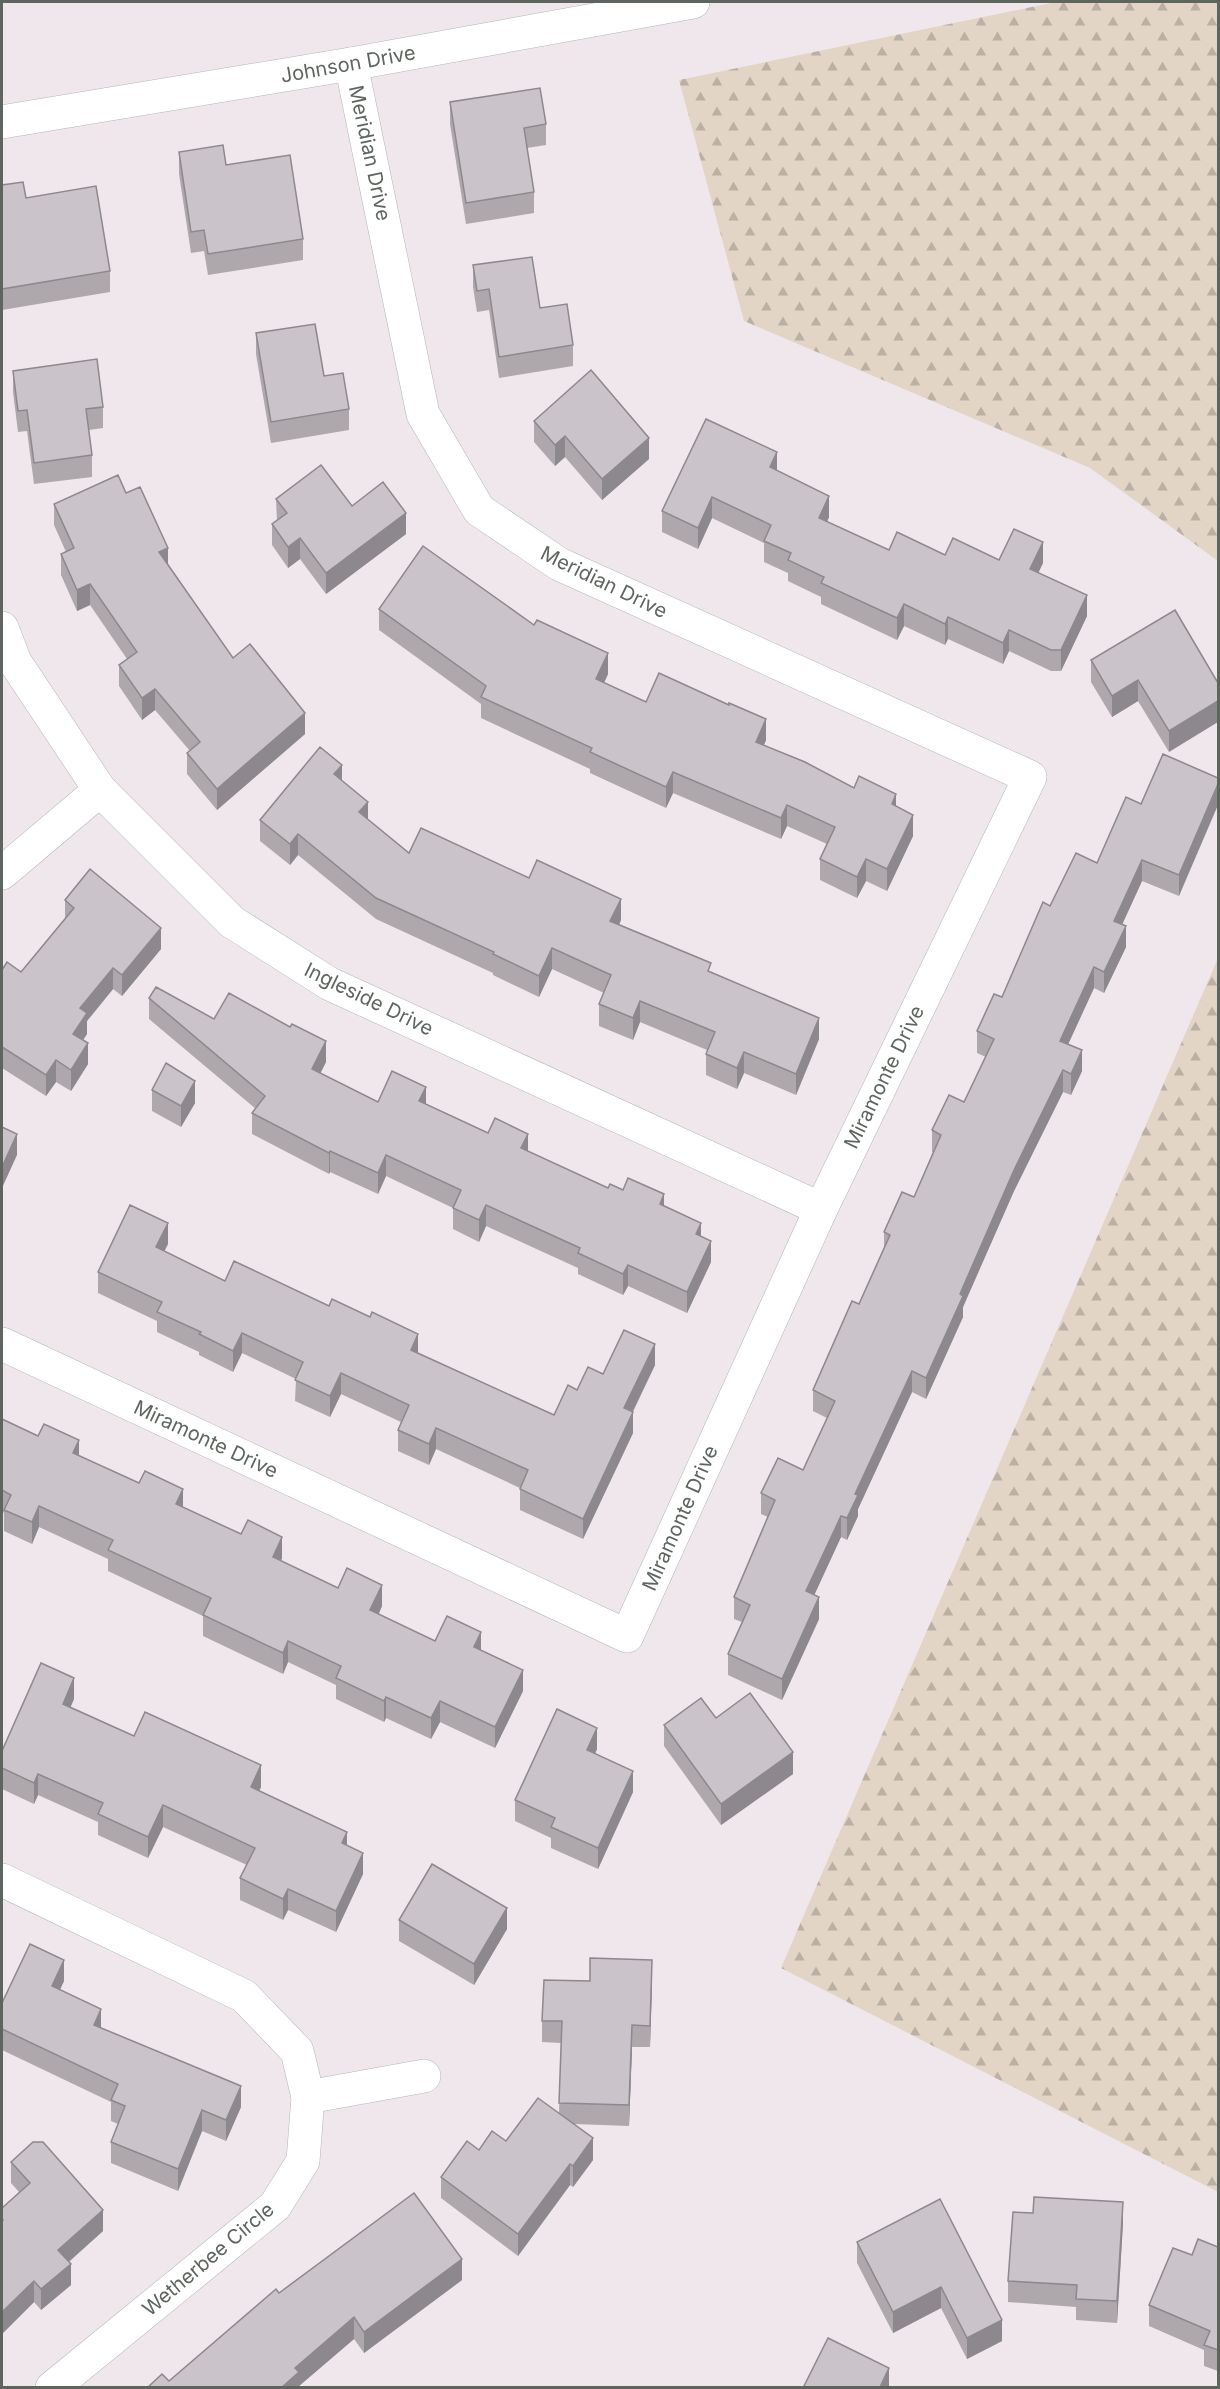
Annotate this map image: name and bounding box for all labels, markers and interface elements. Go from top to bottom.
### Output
street label: Johnson Drive [279,40,417,88]
street label: Meridian Drive [344,83,396,223]
street label: Meridian Drive [537,541,671,623]
street label: Ingleside Drive [301,957,437,1041]
street label: Miramonte Drive [839,1002,929,1152]
street label: Miramonte Drive [130,1395,282,1483]
street label: Miramonte Drive [637,1442,723,1594]
street label: Wetherbee Circle [137,2197,279,2321]

